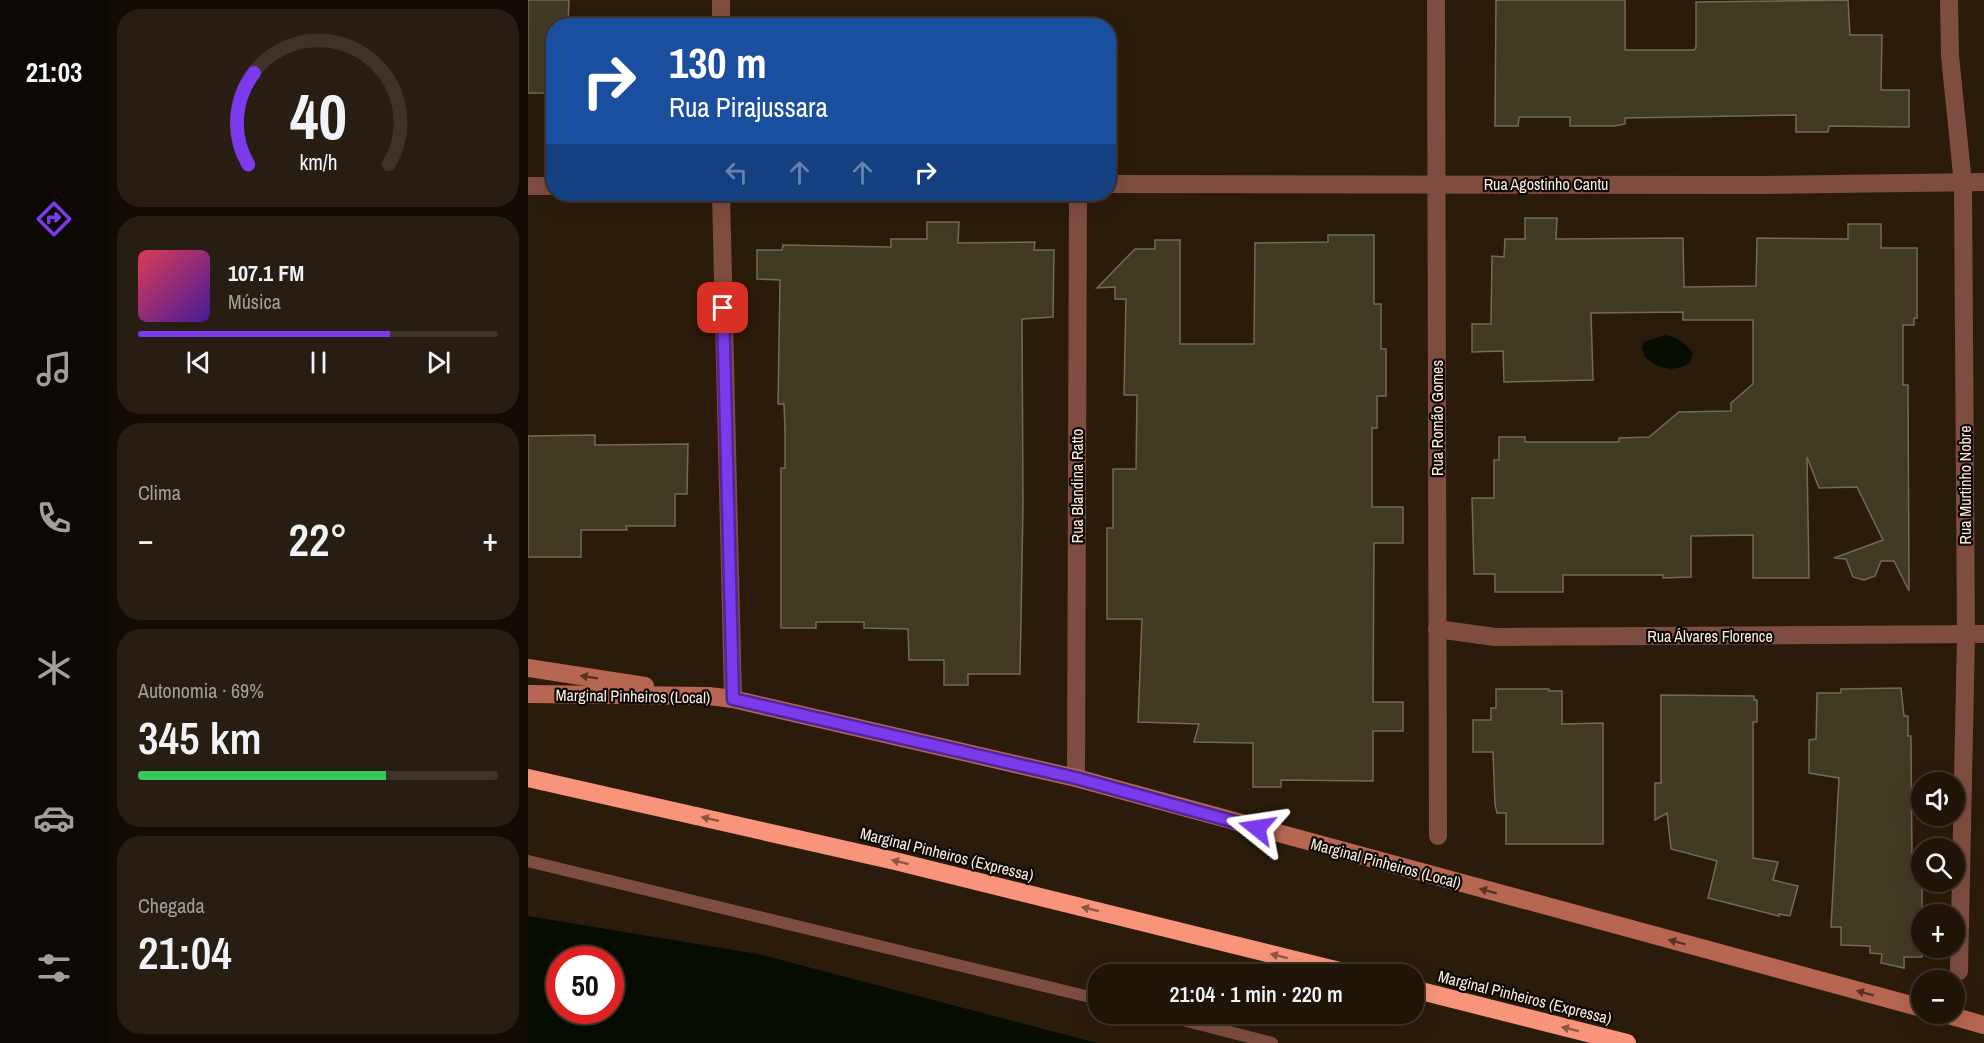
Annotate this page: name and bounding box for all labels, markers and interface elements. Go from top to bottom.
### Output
text: 130 m [669,35,767,91]
icon: right [570,42,648,120]
text: 21:03 [26,54,82,90]
text: 40 [290,74,346,158]
text: Rua Pirajussara [669,89,828,125]
text: km/h [299,148,337,177]
icon: left [720,156,753,189]
icon: ahead [783,156,816,189]
icon: ahead [846,156,879,189]
icon: right [909,156,942,189]
street label: Rua Agostinho Cantu [1484,173,1608,195]
icon: directions [33,198,75,240]
text: 107.1 FM [228,258,304,288]
pin [697,282,748,333]
text: Música [228,288,281,315]
icon: arrive [706,291,739,324]
icon: previous [182,346,215,379]
icon: pause [302,346,335,379]
icon: next [422,346,455,379]
icon: music [33,348,75,390]
street label: Rua Romão Gomes [1426,360,1448,476]
street label: Rua Murtinho Nobre [1954,426,1976,544]
street label: Rua Blandina Ratto [1066,429,1088,543]
text: Clima [138,479,181,506]
icon: phone [33,497,75,539]
text: 22° [288,509,348,570]
text: − [138,517,154,561]
text: + [482,517,498,561]
street label: Rua Álvares Florence [1647,625,1773,647]
icon: climate [33,647,75,689]
one-way arrow [580,673,599,682]
text: Autonomia · 69% [138,677,264,704]
street label: Marginal Pinheiros (Local) [556,684,710,708]
text: 345 km [138,707,262,768]
map controls [1911,772,1965,1024]
button: sound [1911,772,1965,826]
position arrow [1225,796,1289,860]
icon: car [33,797,75,839]
one-way arrow [701,814,720,823]
street label: Marginal Pinheiros (Expressa) [858,822,1036,886]
street label: Marginal Pinheiros (Local) [1308,832,1464,894]
button: search [1911,838,1965,892]
one-way arrow [891,857,910,867]
one-way arrow [1479,886,1497,895]
text: Chegada [138,892,205,919]
one-way arrow [1081,904,1099,914]
button: + [1911,904,1965,958]
text: 21:04 [138,922,232,983]
one-way arrow [1668,936,1686,946]
speed limit sign: 50 [546,946,624,1024]
icon: filters [33,947,75,989]
one-way arrow [1270,950,1288,960]
street label: Marginal Pinheiros (Expressa) [1436,965,1614,1029]
button: − [1911,970,1965,1024]
text: 21:04 · 1 min · 220 m [1169,979,1343,1009]
one-way arrow [1856,987,1874,997]
one-way arrow [1561,1023,1579,1033]

